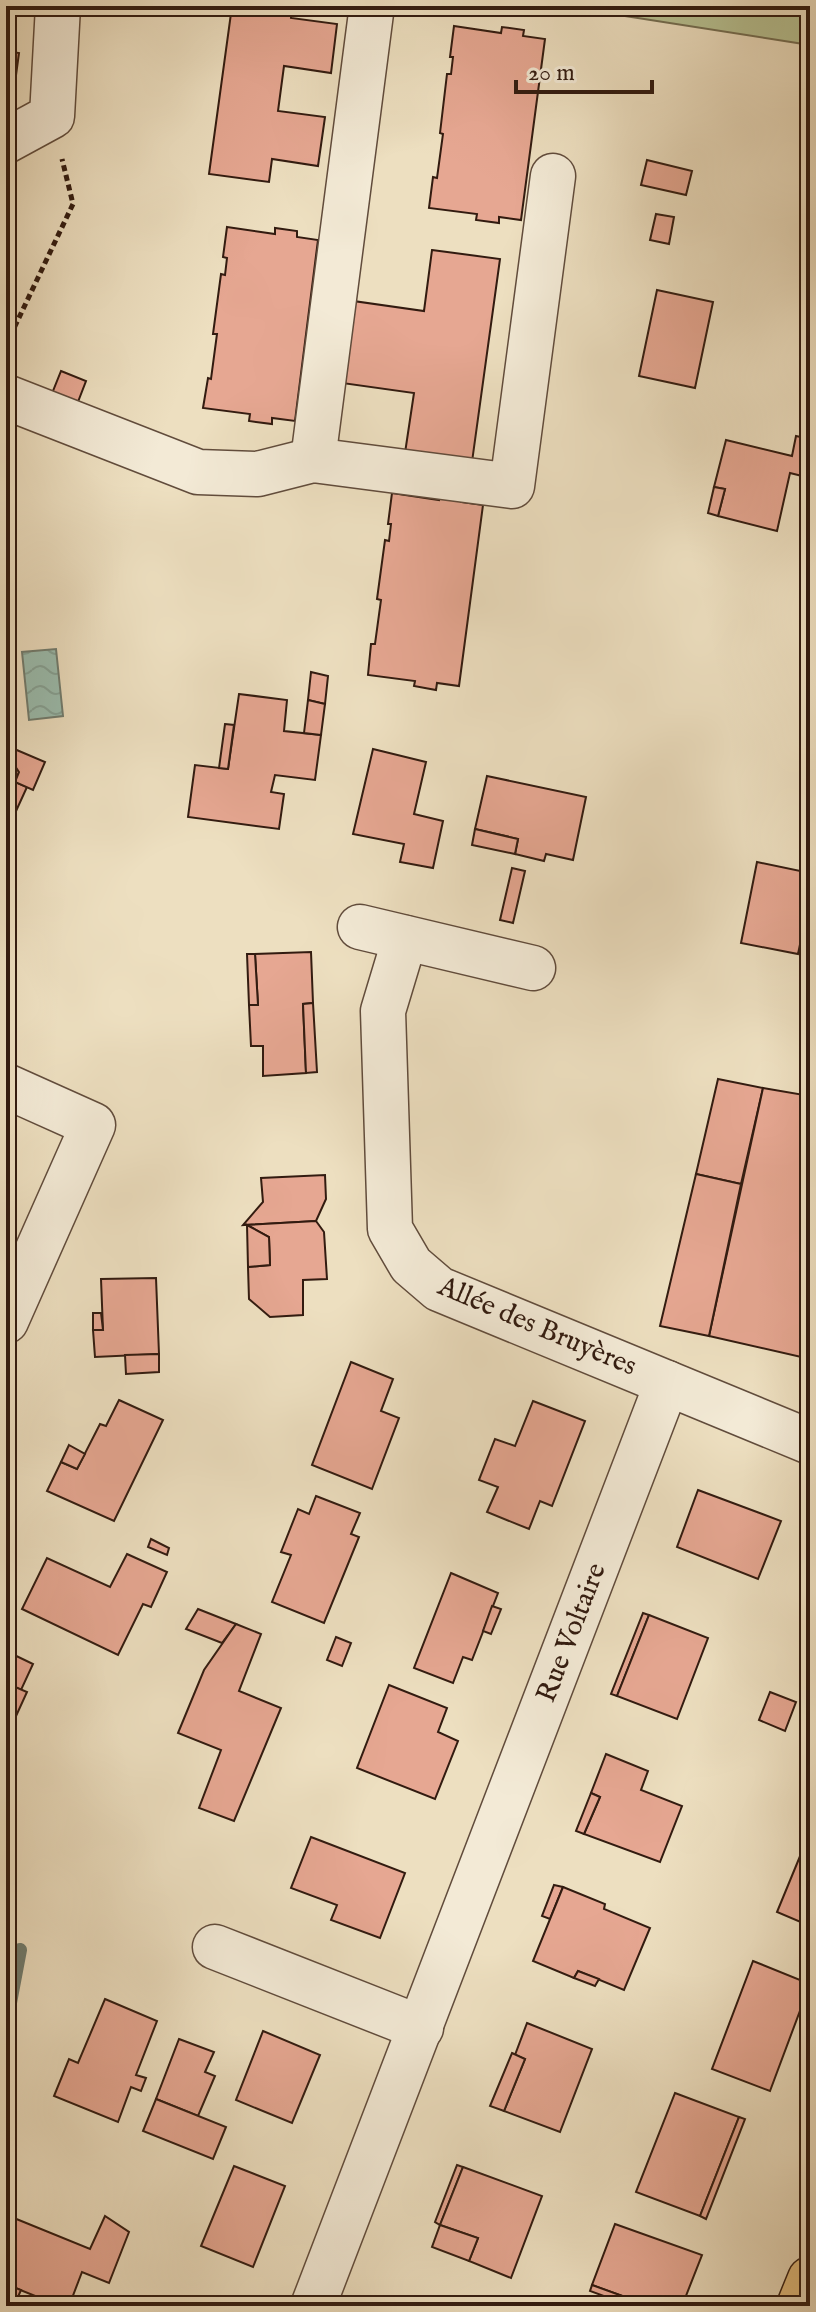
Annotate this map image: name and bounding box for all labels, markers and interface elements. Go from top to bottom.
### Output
scale bar [516,44,652,94]
text: 20 m [528,58,575,89]
street label: Allée des Bruyères [432,1269,642,1385]
street label: Rue Voltaire [529,1558,615,1708]

